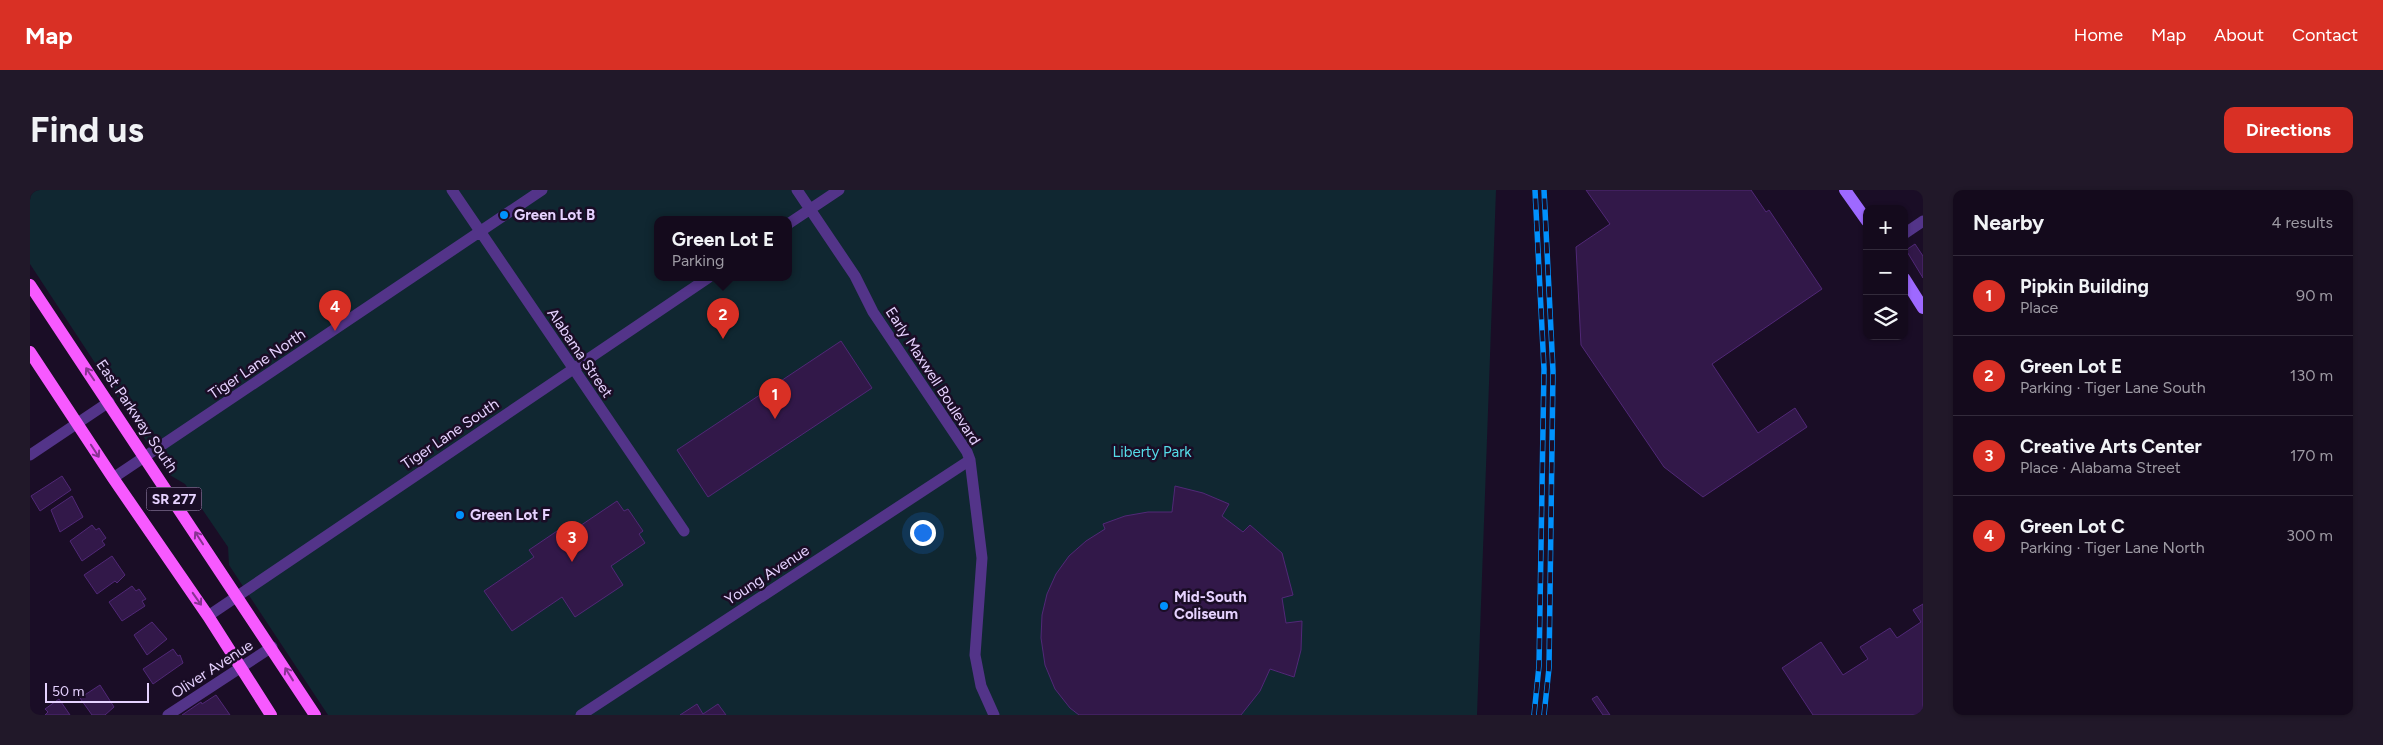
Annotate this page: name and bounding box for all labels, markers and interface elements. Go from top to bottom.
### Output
text: Map [25,21,73,50]
text: Home [2074,24,2123,46]
text: Map [2151,24,2186,46]
text: About [2214,24,2264,46]
text: Contact [2292,24,2358,46]
button: Directions [2224,107,2353,153]
text: Find us [30,109,144,151]
map controls [1863,205,1908,340]
button: + [1863,205,1908,250]
place label: Green Lot B [514,206,595,224]
marker: Green Lot B [498,209,510,221]
text: Nearby [1973,210,2044,235]
text: 4 results [2272,213,2333,232]
popup [654,216,792,281]
text: Green Lot E [672,228,774,251]
button: − [1863,250,1908,295]
text: Parking [672,251,724,270]
text: Pipkin Building [2020,275,2149,298]
text: 1 [1986,286,1992,305]
text: 90 m [2296,286,2333,305]
pin: 4 [319,290,351,331]
button: layers [1863,295,1908,340]
pin: 2 [707,298,739,339]
text: Place [2020,298,2058,317]
street label: Early Maxwell Boulevard [882,304,984,448]
street label: Alabama Street [544,305,617,401]
street label: Tiger Lane North [205,325,309,403]
text: Green Lot E [2020,355,2122,378]
street label: East Parkway South [93,356,181,476]
text: 2 [1984,366,1994,385]
text: 130 m [2290,366,2333,385]
one-way arrow [85,367,95,381]
pin: 1 [759,378,791,419]
text: Parking · Tiger Lane South [2020,378,2206,397]
street label: Tiger Lane South [398,395,502,473]
text: Creative Arts Center [2020,435,2202,458]
park label: Liberty Park [1112,443,1192,461]
one-way arrow [90,444,100,458]
text: 3 [1985,446,1993,465]
text: 170 m [2290,446,2333,465]
text: Place · Alabama Street [2020,458,2181,477]
road number: SR 277 [146,488,202,510]
place label: Green Lot F [470,506,550,524]
marker: Green Lot F [454,509,466,521]
text: Green Lot C [2020,515,2125,538]
your location [910,520,936,546]
pin: 3 [556,521,588,562]
text: 4 [1984,526,1994,545]
text: 300 m [2286,526,2333,545]
one-way arrow [194,532,204,546]
text: Parking · Tiger Lane North [2020,538,2205,557]
street label: Young Avenue [721,541,813,609]
place label: Mid-South Coliseum [1174,588,1247,623]
one-way arrow [192,592,202,606]
marker: Mid-South Coliseum [1158,600,1170,612]
street label: Oliver Avenue [168,636,256,702]
one-way arrow [284,667,294,681]
scale bar [45,680,149,703]
text: 50 m [52,683,84,700]

